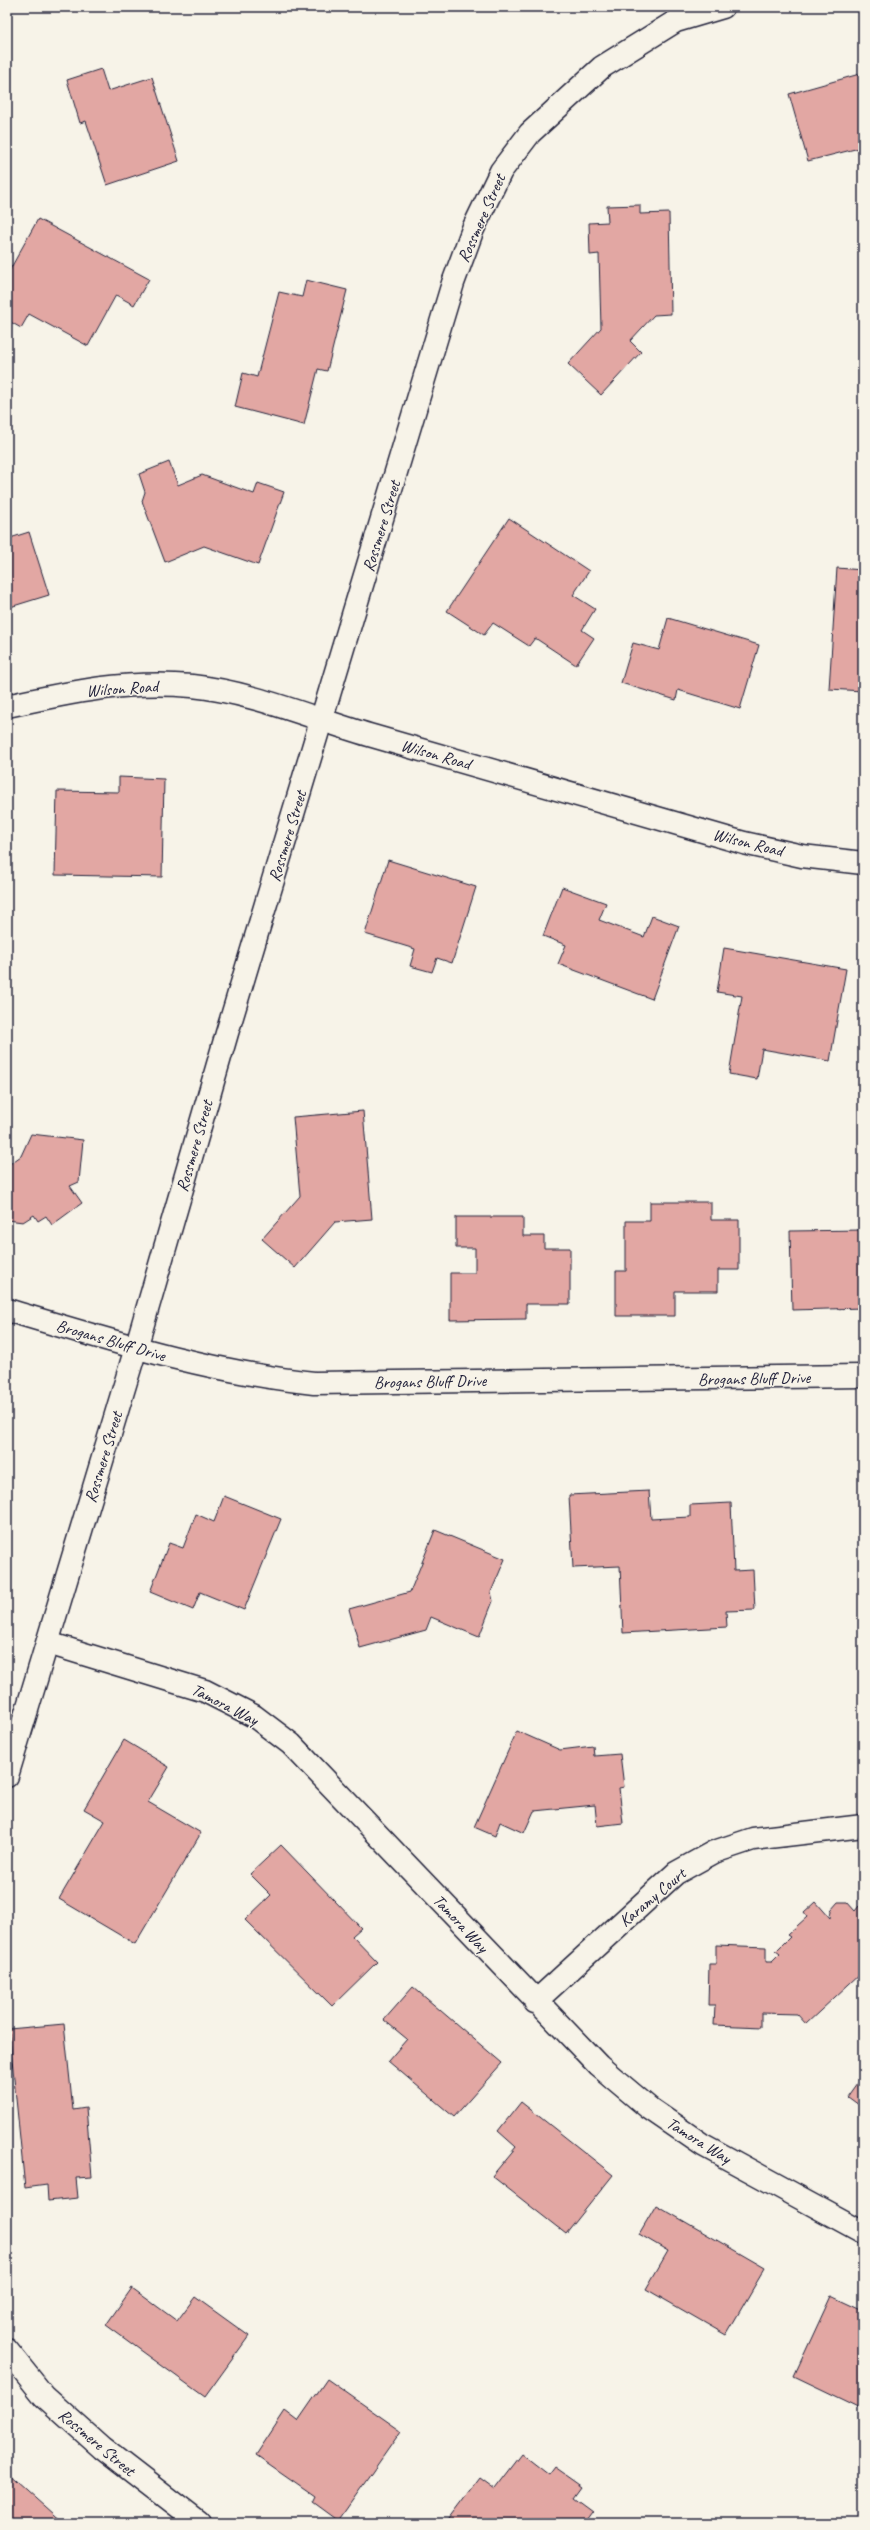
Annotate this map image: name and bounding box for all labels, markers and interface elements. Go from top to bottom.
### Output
street label: Rossmere Street [453,169,511,265]
street label: Rossmere Street [358,476,406,574]
street label: Wilson Road [86,675,161,701]
street label: Wilson Road [399,735,475,775]
street label: Rossmere Street [264,786,312,884]
street label: Wilson Road [711,824,787,862]
street label: Rossmere Street [171,1096,218,1194]
street label: Brogans Bluff Drive [54,1315,169,1366]
street label: Brogans Bluff Drive [698,1367,812,1390]
street label: Brogans Bluff Drive [374,1370,488,1393]
street label: Rossmere Street [80,1407,128,1505]
street label: Tamora Way [188,1679,263,1731]
street label: Karamy Court [615,1862,692,1931]
street label: Tamora Way [428,1890,494,1958]
street label: Tamora Way [663,2112,736,2169]
street label: Rossmere Street [54,2404,141,2482]

